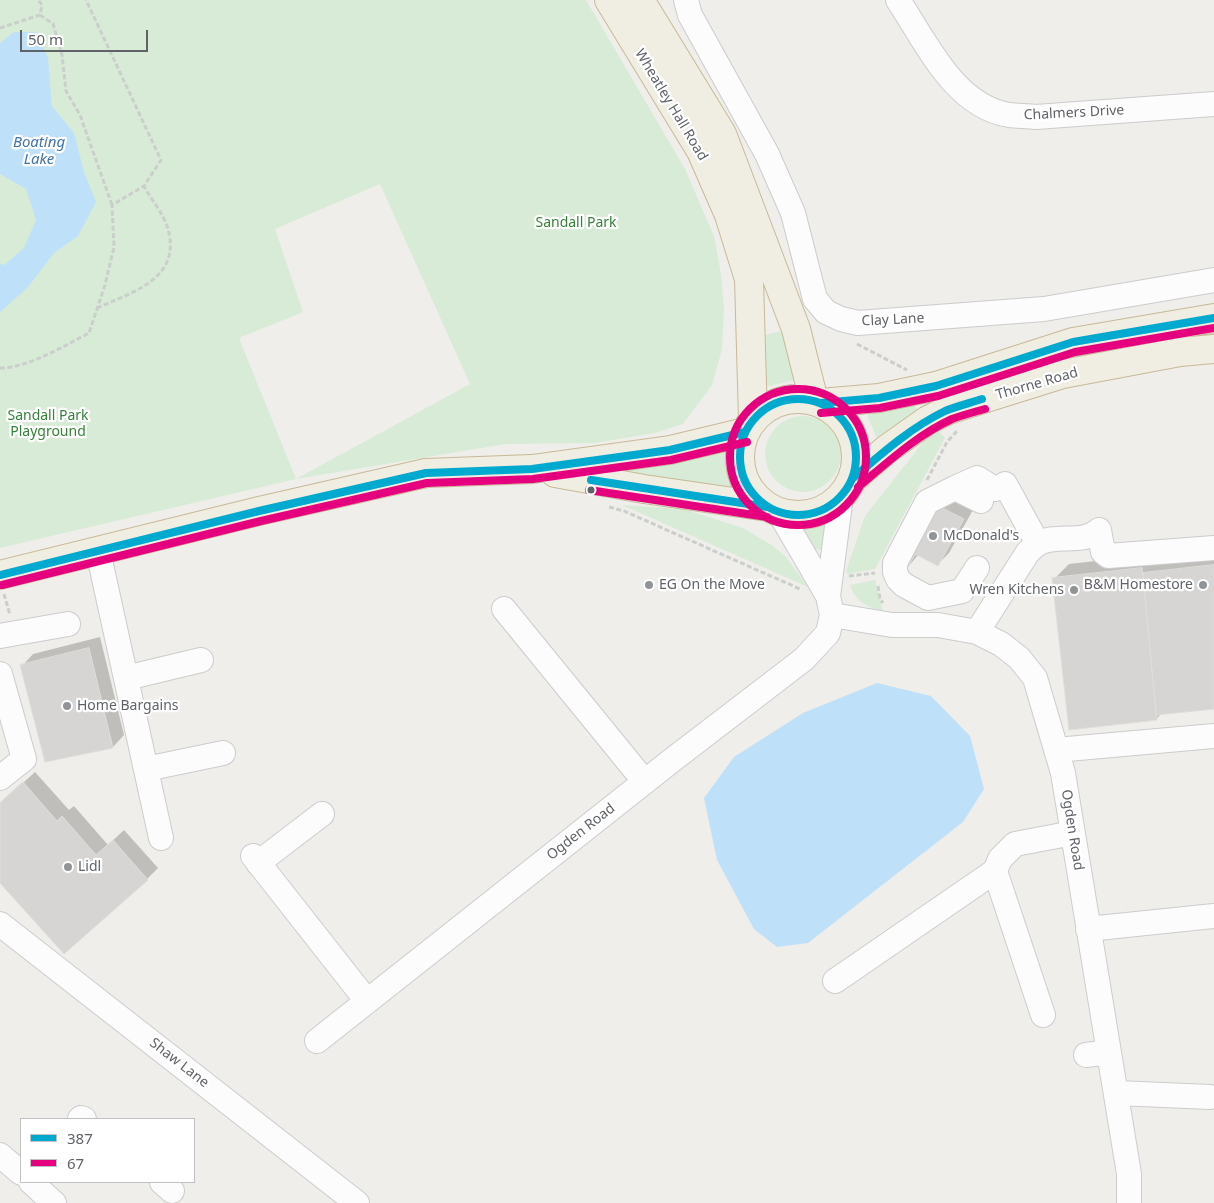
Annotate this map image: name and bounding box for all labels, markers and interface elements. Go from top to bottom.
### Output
scale bar [22,20,150,52]
text: 50 m [28,29,63,49]
street label: Wheatley Hall Road [631,46,711,164]
street label: Chalmers Drive [1023,102,1125,124]
water label: Boating Lake [13,134,65,169]
park label: Sandall Park [535,215,617,231]
street label: Clay Lane [861,310,925,330]
street label: Thorne Road [994,364,1080,404]
park label: Sandall Park Playground [7,408,89,441]
unlabelled marker [586,485,596,495]
place label: McDonald's [943,528,1019,544]
marker: McDonald's [927,530,939,542]
place label: EG On the Move [659,577,765,593]
place label: B&M Homestore [1084,577,1193,593]
marker: EG On the Move [643,579,655,591]
marker: B&M Homestore [1197,579,1209,591]
place label: Wren Kitchens [969,582,1064,598]
marker: Wren Kitchens [1068,584,1080,596]
place label: Home Bargains [77,698,178,714]
marker: Home Bargains [61,700,73,712]
street label: Ogden Road [1057,788,1087,872]
street label: Ogden Road [544,800,618,864]
place label: Lidl [78,859,101,875]
marker: Lidl [62,861,74,873]
street label: Shaw Lane [146,1035,212,1091]
legend [20,1118,195,1183]
text: 387 [67,1128,93,1148]
text: 67 [67,1153,84,1173]

